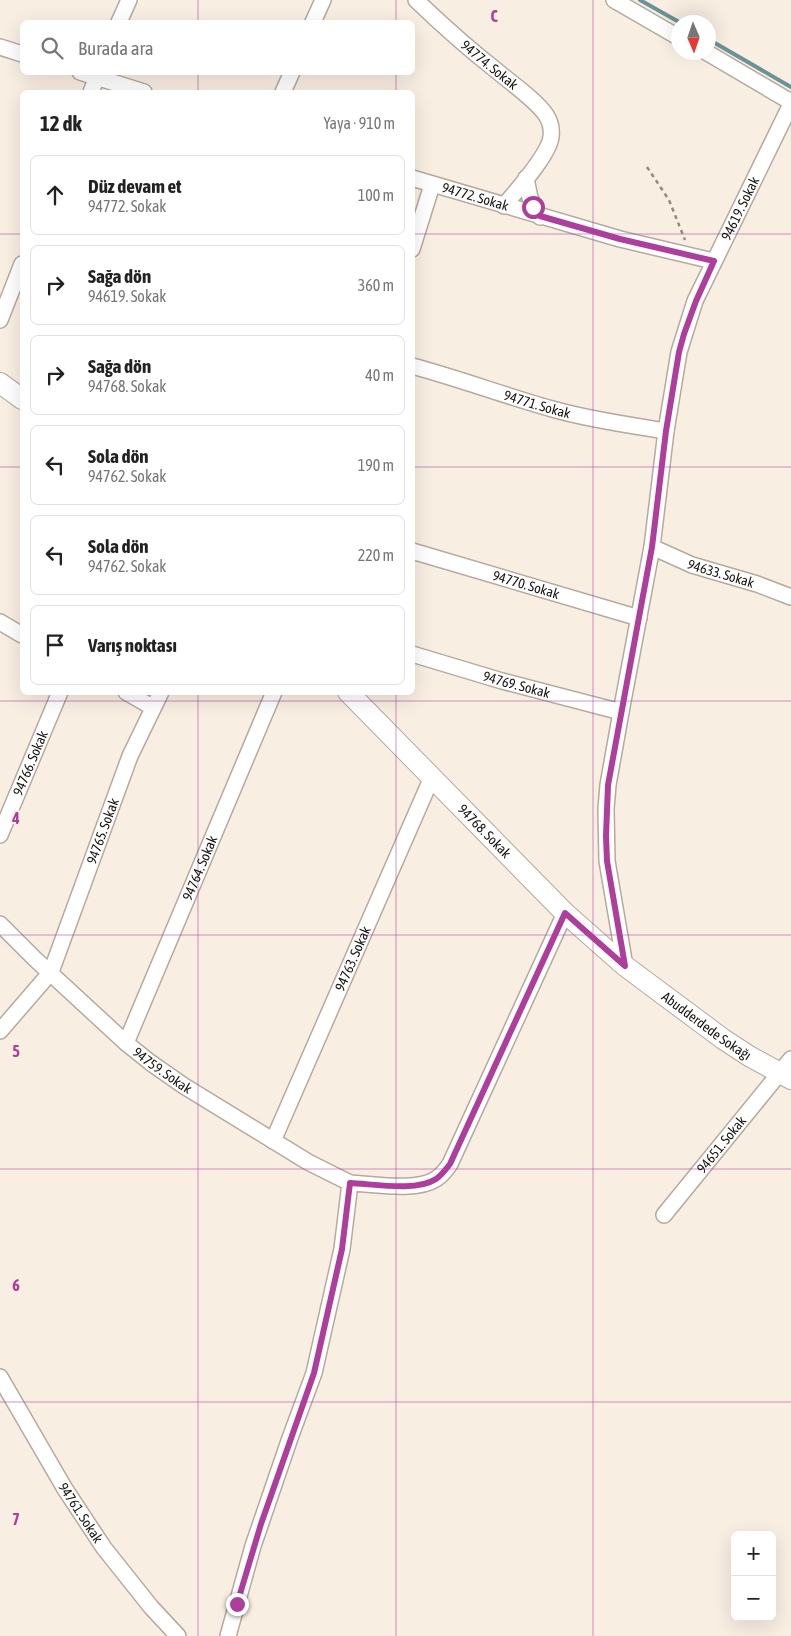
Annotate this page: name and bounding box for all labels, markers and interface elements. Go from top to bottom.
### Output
text: C [490,7,498,25]
north arrow [671,15,716,60]
search box [20,20,415,75]
icon: search [38,34,66,62]
text: Burada ara [78,37,154,59]
street label: 94774. Sokak [458,37,521,93]
text: 12 dk [40,111,82,135]
text: Yaya · 910 m [323,114,395,132]
street label: 94619. Sokak [718,174,762,243]
text: Düz devam et [88,175,182,197]
street label: 94772. Sokak [440,179,511,214]
icon: ahead [41,181,69,209]
text: 100 m [358,186,394,204]
route start [522,196,545,219]
text: 94772. Sokak [88,197,166,215]
text: Sağa dön [88,265,151,287]
icon: right [41,271,69,299]
text: 360 m [358,276,394,294]
text: 94619. Sokak [88,287,166,305]
text: Sağa dön [88,355,151,377]
icon: right [41,361,69,389]
text: 40 m [365,366,394,384]
text: 94768. Sokak [88,377,166,395]
street label: 94771. Sokak [502,387,572,421]
text: Sola dön [88,445,149,467]
icon: left [41,451,69,479]
text: 190 m [358,456,394,474]
text: 94762. Sokak [88,467,166,485]
text: Sola dön [88,535,149,557]
icon: left [41,541,69,569]
text: 220 m [358,546,394,564]
street label: 94633. Sokak [685,556,756,591]
text: 94762. Sokak [88,557,166,575]
street label: 94770. Sokak [491,567,561,602]
icon: arrive [41,631,69,659]
text: Varış noktası [88,634,177,656]
street label: 94769. Sokak [481,668,552,701]
street label: 94766. Sokak [10,728,51,798]
street label: 94765. Sokak [83,796,122,866]
street label: 94768. Sokak [455,801,514,861]
text: 4 [11,809,20,827]
street label: 94764. Sokak [179,833,221,903]
street label: 94763. Sokak [332,924,374,993]
street label: Abudderdede Sokağı [659,988,754,1063]
text: 5 [12,1042,20,1060]
street label: 94759. Sokak [130,1044,195,1097]
street label: 94651. Sokak [694,1113,749,1176]
text: 6 [12,1276,20,1294]
street label: 94761. Sokak [55,1480,106,1546]
text: 7 [12,1510,20,1528]
map controls [731,1531,776,1621]
button: + [731,1531,776,1576]
button: − [731,1576,776,1621]
route end [226,1593,249,1616]

